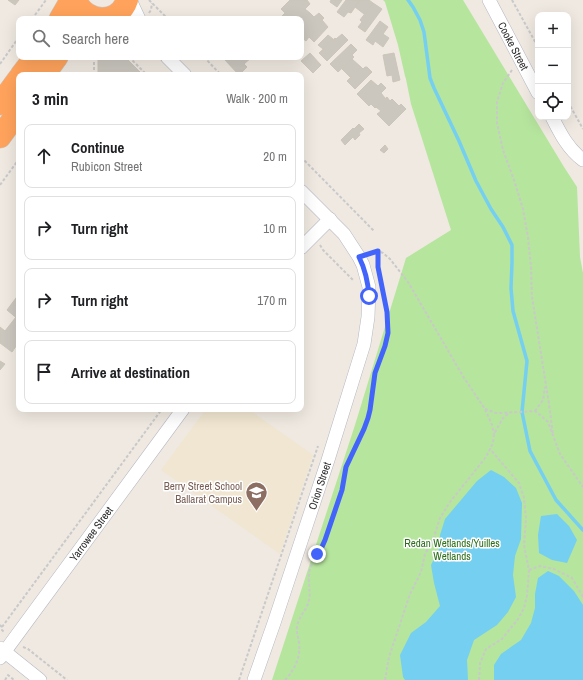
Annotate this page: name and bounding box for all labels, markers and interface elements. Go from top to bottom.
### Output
map controls [535,12,571,120]
button: + [535,12,571,48]
search box [16,16,304,60]
street label: Cooke Street [495,19,532,73]
icon: search [30,27,52,49]
text: Search here [62,28,129,49]
button: − [535,48,571,84]
button: locate [535,84,571,120]
text: 3 min [32,87,68,110]
text: Walk · 200 m [226,90,288,107]
text: Continue [71,137,124,158]
icon: ahead [33,145,55,167]
text: 20 m [263,148,287,165]
text: Rubicon Street [71,158,142,175]
icon: right [33,217,55,239]
text: Turn right [71,218,128,239]
text: 10 m [263,220,287,237]
route start [360,287,378,305]
icon: right [33,289,55,311]
text: Turn right [71,290,128,311]
text: 170 m [257,292,287,309]
icon: arrive [33,361,55,383]
text: Arrive at destination [71,362,190,383]
street label: Orion Street [305,460,334,511]
place label: Berry Street School Ballarat Campus [164,479,242,506]
school or university icon: Berry Street School Ballarat Campus [244,479,270,512]
street label: Yarrowee Street [66,503,116,564]
park label: Redan Wetlands/Yuilles Wetlands [404,536,500,563]
route end [308,545,326,563]

